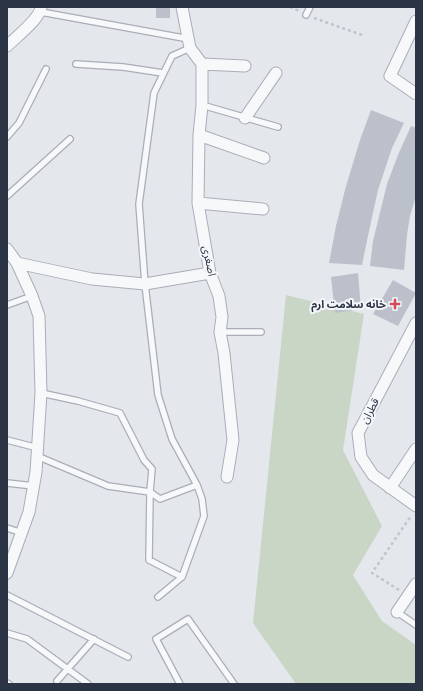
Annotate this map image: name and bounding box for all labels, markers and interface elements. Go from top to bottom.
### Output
street label: اصغری [199,244,219,278]
place label: خانه سلامت ارم [311,298,386,313]
marker: خانه سلامت ارم [389,298,401,310]
street label: قطران [358,396,382,426]

